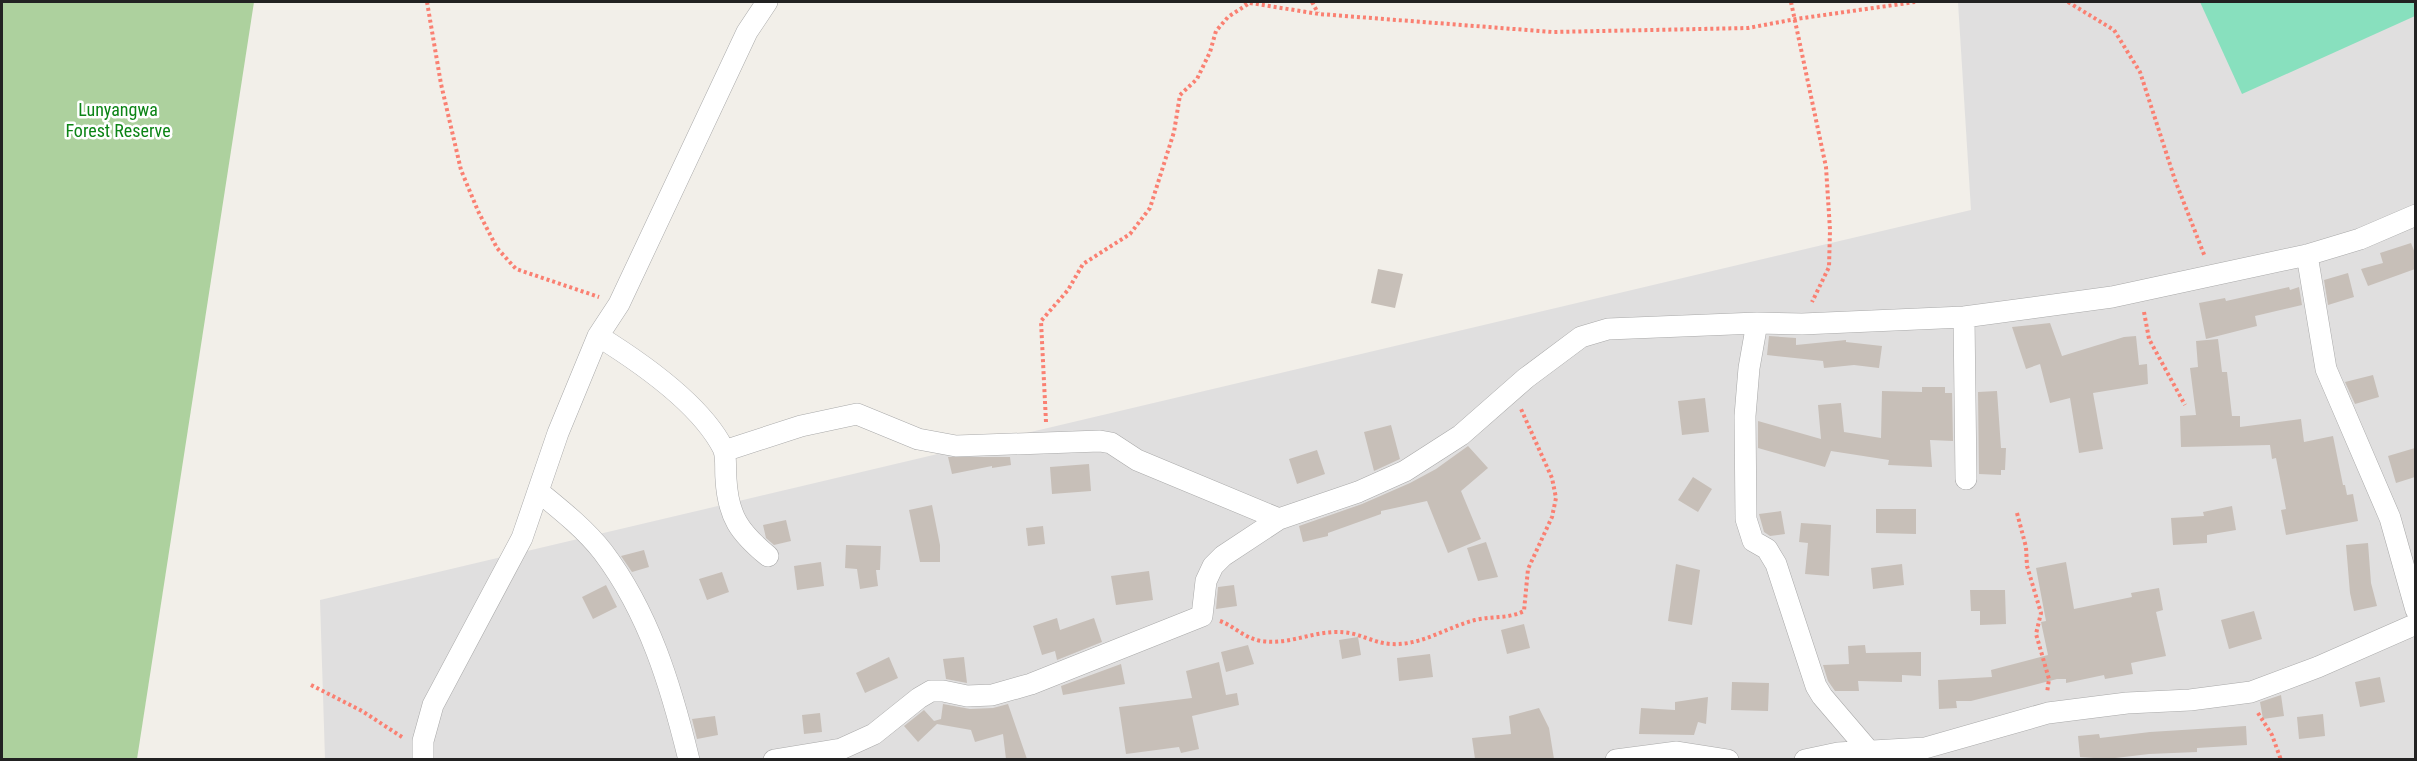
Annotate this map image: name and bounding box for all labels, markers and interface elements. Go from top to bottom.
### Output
park label: Lunyangwa Forest Reserve [65,99,171,141]

